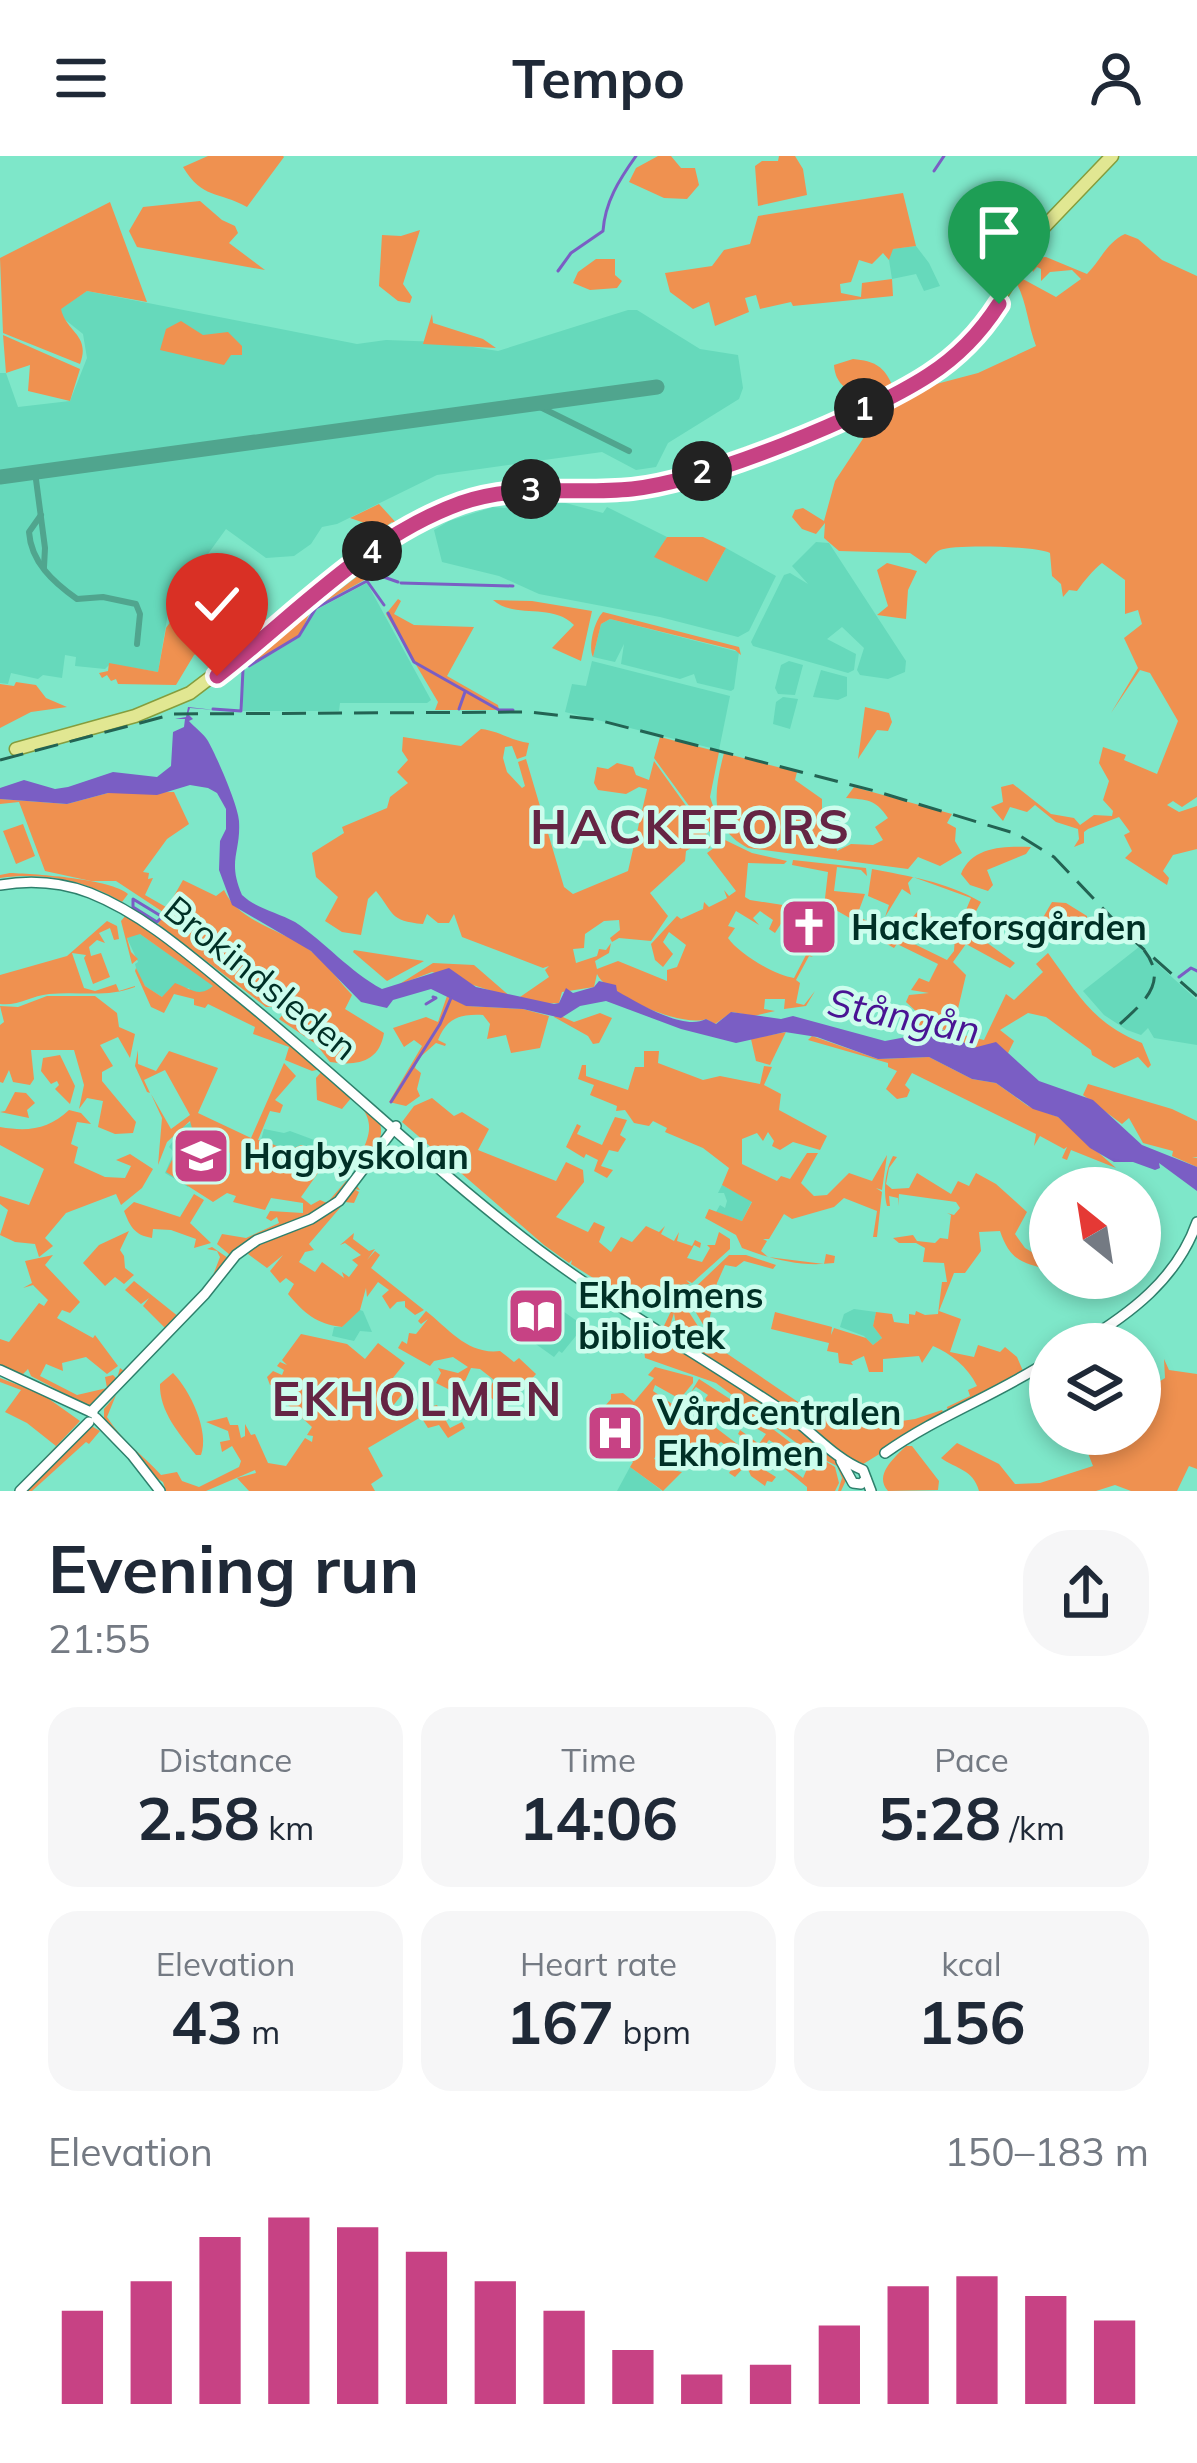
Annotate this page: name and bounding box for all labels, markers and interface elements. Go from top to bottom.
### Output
text: Tempo [512,44,685,112]
icon: menu [48,45,114,111]
icon: person [1083,45,1149,111]
pin [948,181,1050,304]
icon: arrive [966,199,1032,265]
pin: 1 [834,378,894,438]
text: 1 [854,387,874,428]
pin: 2 [672,441,732,501]
text: 2 [692,450,712,491]
pin: 3 [501,459,561,519]
text: 3 [521,468,541,509]
pin: 4 [342,521,402,581]
text: 4 [362,530,382,571]
pin [166,553,268,676]
icon: check [184,571,250,637]
district label: HACKEFORS [530,796,852,856]
street label: Brokindsleden [155,886,367,1069]
church icon: Hackeforsgården [778,896,840,958]
place label: Hackeforsgården [851,904,1147,949]
water label: Stångån [824,977,984,1054]
school or university icon: Hagbyskolan [170,1125,232,1187]
place label: Hagbyskolan [243,1133,469,1178]
north arrow [1029,1167,1161,1299]
map controls [1029,1167,1161,1455]
place label: Ekholmens bibliotek [578,1272,764,1358]
library icon: Ekholmens bibliotek [505,1285,567,1347]
button: layers [1029,1323,1161,1455]
district label: EKHOLMEN [272,1368,564,1428]
place label: Vårdcentralen Ekholmen [656,1389,901,1475]
hospital icon: Vårdcentralen Ekholmen [584,1402,646,1464]
text: Evening run [48,1527,419,1610]
button: share [1023,1530,1149,1656]
text: 21:55 [48,1614,151,1663]
text: Distance [159,1739,292,1780]
text: Time [561,1739,636,1780]
text: Pace [934,1739,1009,1780]
text: 2.58 [137,1780,260,1855]
text: 14:06 [519,1780,678,1855]
text: 5:28 [878,1780,1001,1855]
text: km [260,1807,314,1848]
text: /km [1001,1807,1065,1848]
text: Elevation [156,1943,295,1984]
text: Heart rate [520,1943,677,1984]
text: kcal [941,1943,1002,1984]
text: 43 [171,1984,243,2059]
text: 167 [506,1984,614,2059]
text: 156 [918,1984,1026,2059]
text: m [243,2011,280,2052]
text: bpm [614,2011,691,2052]
text: Elevation [48,2127,213,2176]
text: 150–183 m [944,2127,1149,2176]

